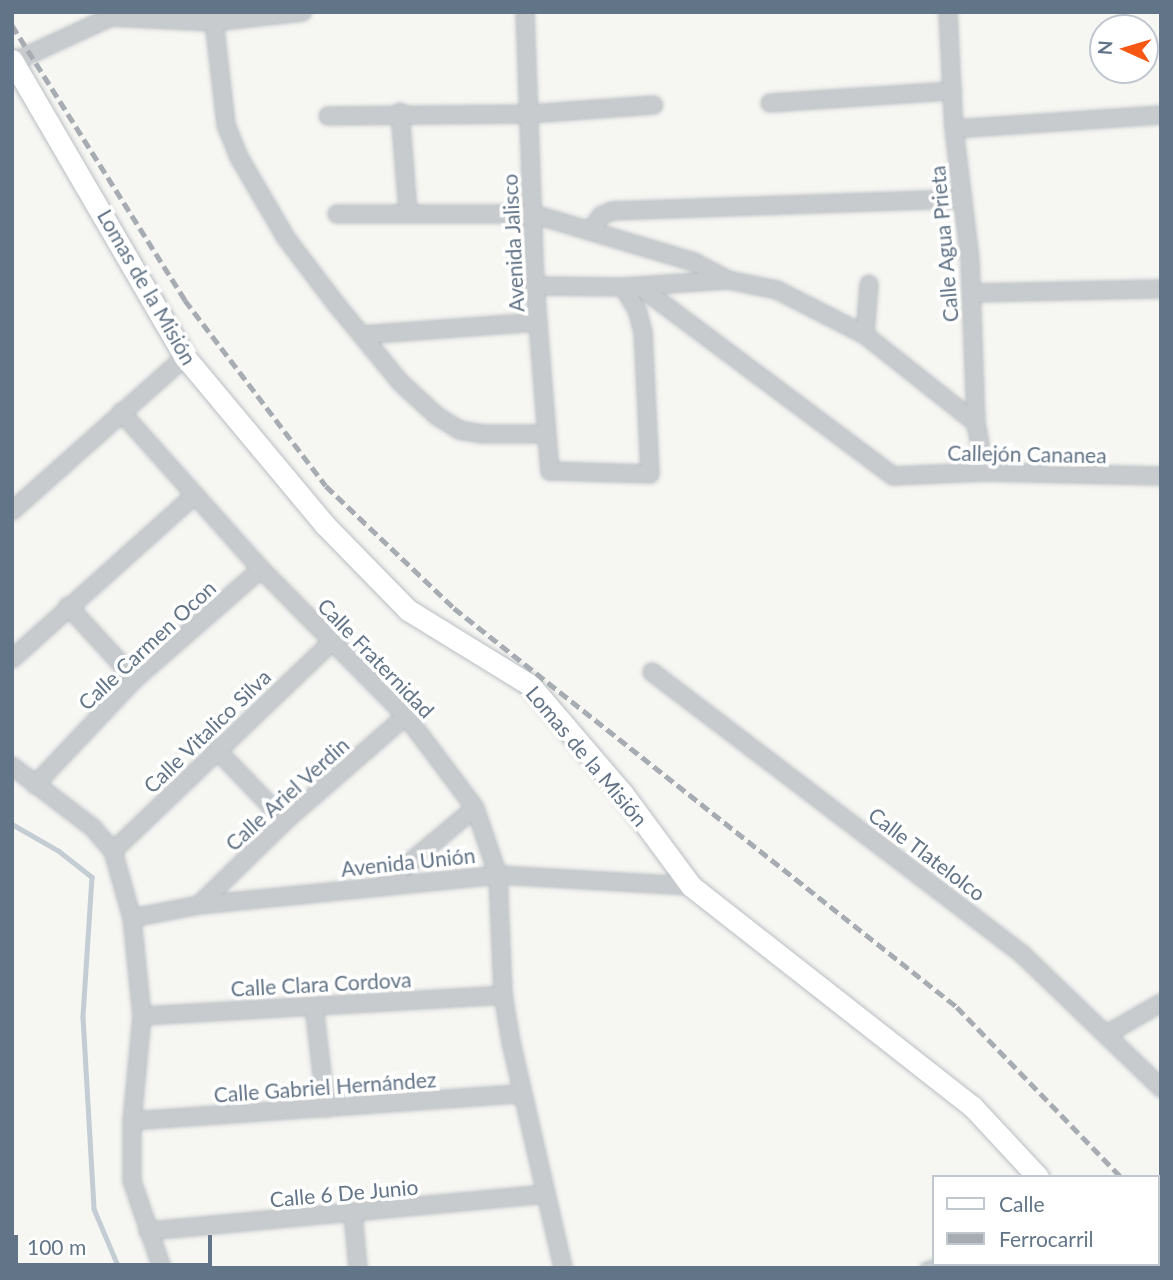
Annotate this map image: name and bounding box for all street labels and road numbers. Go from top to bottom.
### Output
street label: Calle Agua Prieta [925,164,963,324]
street label: Avenida Jalisco [497,173,529,313]
street label: Lomas de la Misión [92,205,202,369]
street label: Callejón Cananea [947,440,1107,468]
street label: Calle Carmen Ocon [73,575,221,715]
street label: Calle Fraternidad [313,593,439,723]
street label: Calle Vitalico Silva [138,664,276,798]
street label: Lomas de la Misión [521,681,653,831]
street label: Calle Ariel Verdin [220,732,354,856]
street label: Calle Tlatelolco [863,802,991,906]
street label: Avenida Unión [340,842,476,882]
street label: Calle Clara Cordova [230,967,412,1001]
street label: Calle Gabriel Hernández [213,1067,437,1107]
street label: Calle 6 De Junio [268,1174,420,1212]

